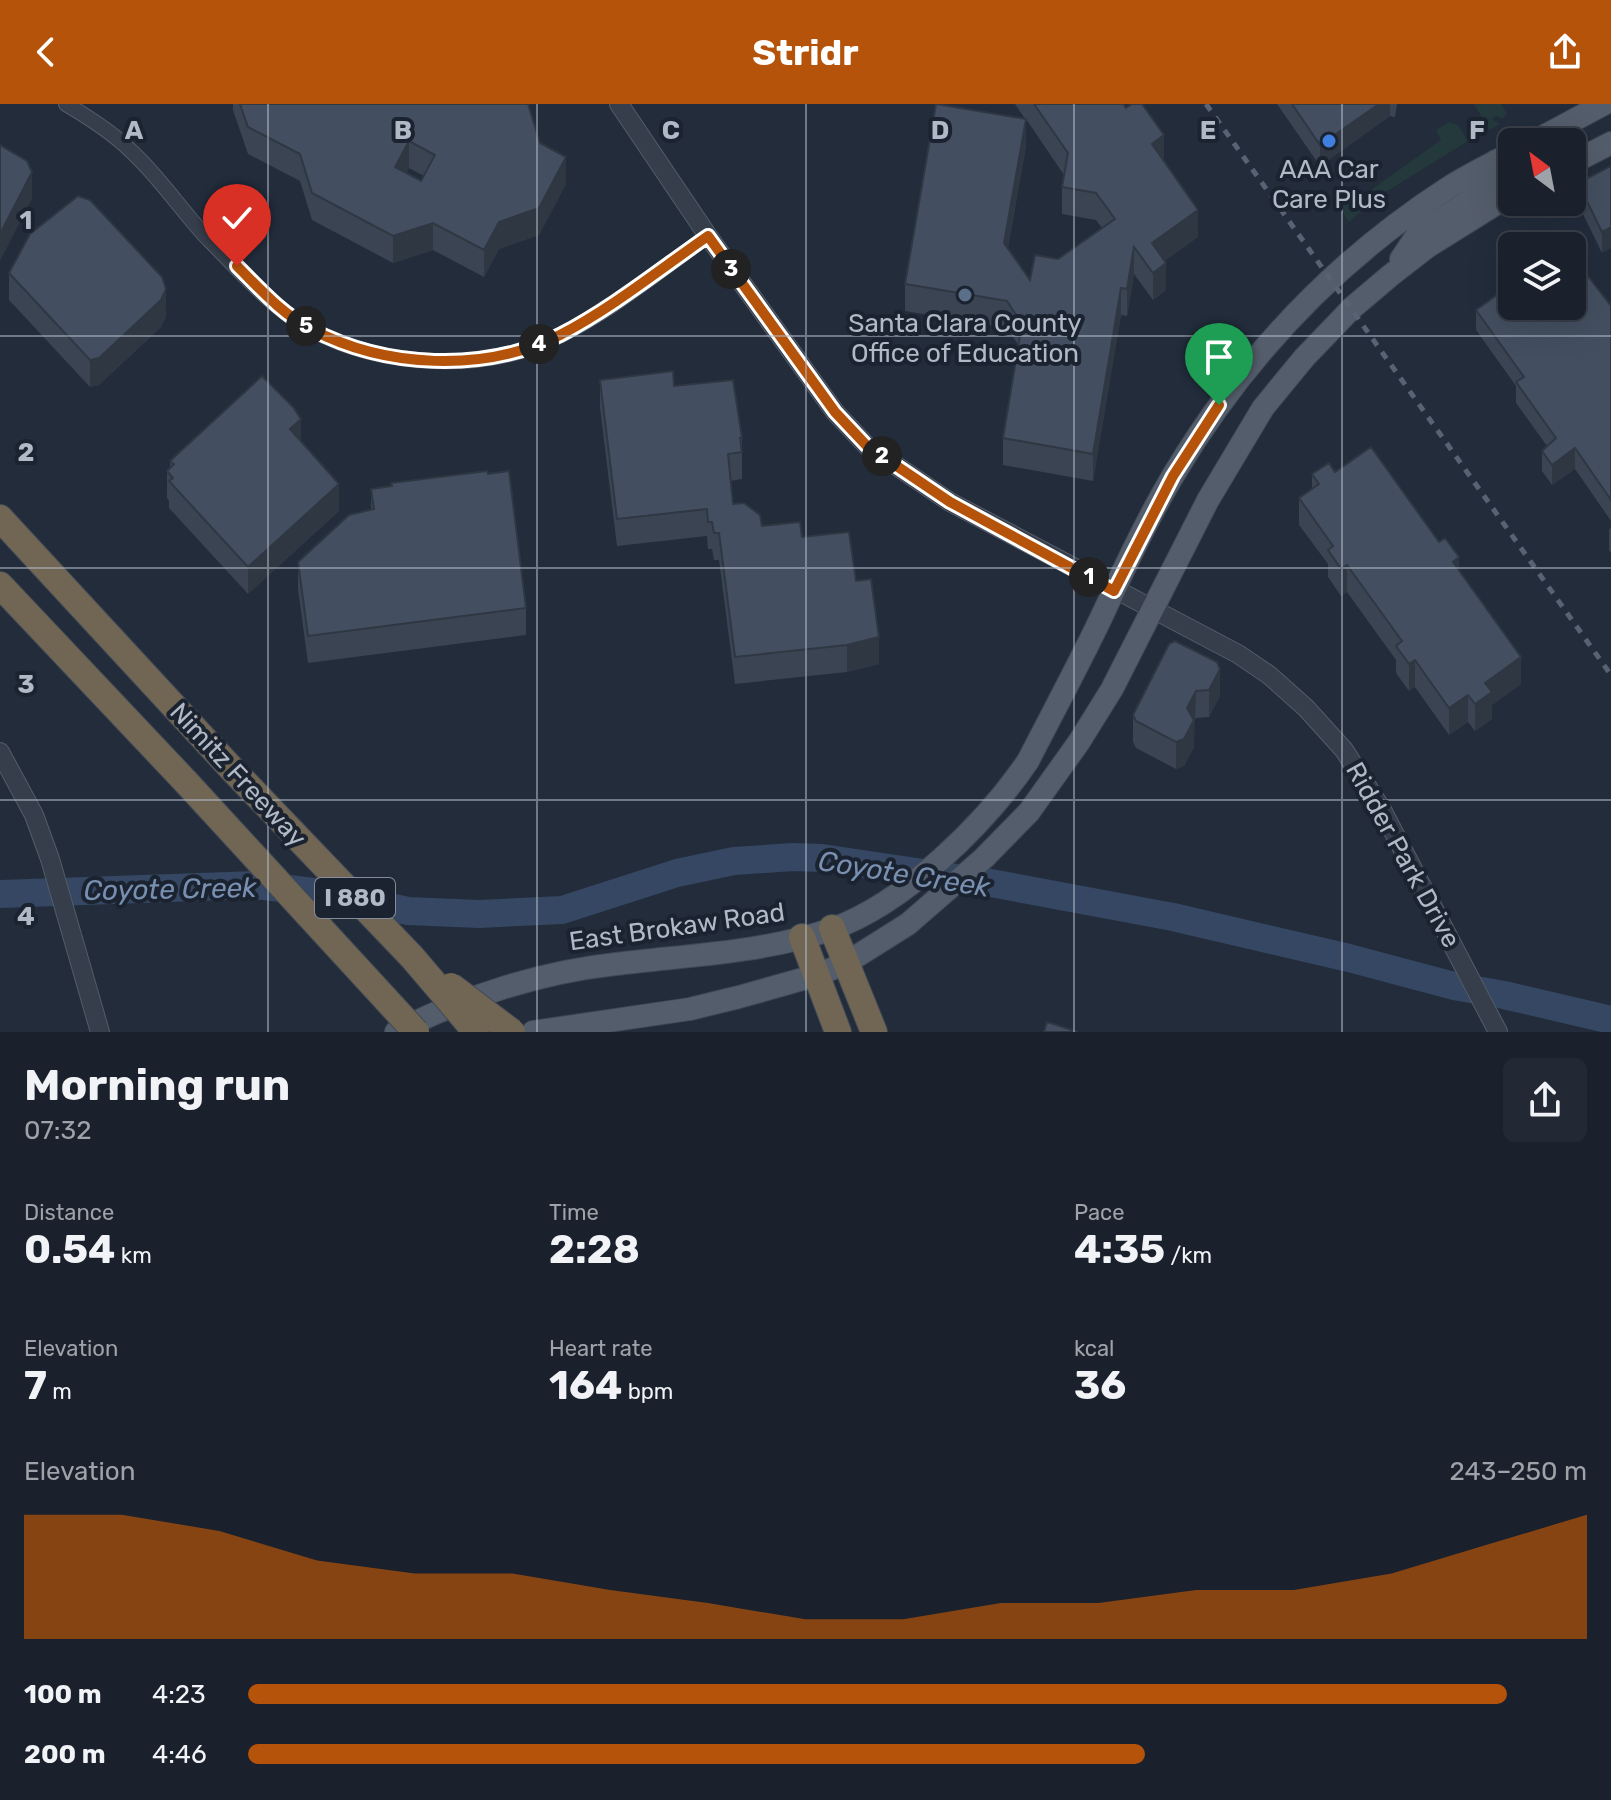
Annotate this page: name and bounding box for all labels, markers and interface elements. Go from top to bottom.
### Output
icon: back [24,30,68,74]
icon: share [1543,30,1587,74]
text: Stridr [752,31,859,74]
text: A [125,115,144,146]
text: B [394,115,412,146]
text: C [662,115,680,146]
text: D [931,115,949,146]
text: E [1200,115,1216,146]
text: F [1469,115,1485,146]
north arrow [1498,128,1586,216]
map controls [1498,128,1586,320]
marker: AAA Car Care Plus [1320,132,1338,150]
place label: AAA Car Care Plus [1272,154,1386,215]
pin [203,184,271,266]
icon: check [215,196,259,240]
text: 1 [20,205,32,236]
button: layers [1498,232,1586,320]
pin: 3 [711,249,751,289]
text: 3 [724,255,738,282]
marker: Santa Clara County Office of Education [956,286,974,304]
pin: 5 [286,306,326,346]
place label: Santa Clara County Office of Education [848,308,1082,369]
text: 5 [299,312,313,339]
pin [1185,323,1253,405]
pin: 4 [519,324,559,364]
text: 4 [531,330,547,357]
icon: arrive [1197,335,1241,379]
pin: 2 [862,436,902,476]
text: 2 [18,437,34,468]
text: 2 [875,442,889,469]
pin: 1 [1069,557,1109,597]
text: 1 [1084,563,1094,590]
text: 3 [17,669,35,700]
street label: Nimitz Freeway [163,697,313,853]
street label: Ridder Park Drive [1339,757,1467,953]
water label: Coyote Creek [816,844,993,904]
water label: Coyote Creek [83,871,257,907]
road number: I 880 [315,878,395,918]
street label: East Brokaw Road [567,897,787,957]
text: 4 [17,901,35,932]
button: share [1503,1058,1587,1142]
text: Morning run [24,1059,290,1111]
text: 07:32 [24,1115,91,1146]
text: Distance [24,1199,114,1226]
text: Time [549,1199,599,1226]
text: Pace [1074,1199,1125,1226]
text: 0.54 [24,1226,115,1273]
text: 2:28 [549,1226,640,1273]
text: 4:35 [1074,1226,1165,1273]
text: km [115,1242,152,1269]
text: /km [1165,1242,1212,1269]
text: Elevation [24,1335,118,1362]
text: Heart rate [549,1335,653,1362]
text: kcal [1074,1335,1114,1362]
text: 7 [24,1362,47,1409]
text: 164 [549,1362,622,1409]
text: 36 [1074,1362,1126,1409]
text: m [47,1378,72,1405]
text: bpm [622,1378,673,1405]
text: Elevation [24,1456,135,1487]
text: 243–250 m [1450,1456,1587,1487]
text: 100 m [24,1679,102,1710]
text: 4:23 [152,1679,206,1710]
text: 200 m [24,1739,106,1770]
text: 4:46 [152,1739,207,1770]

